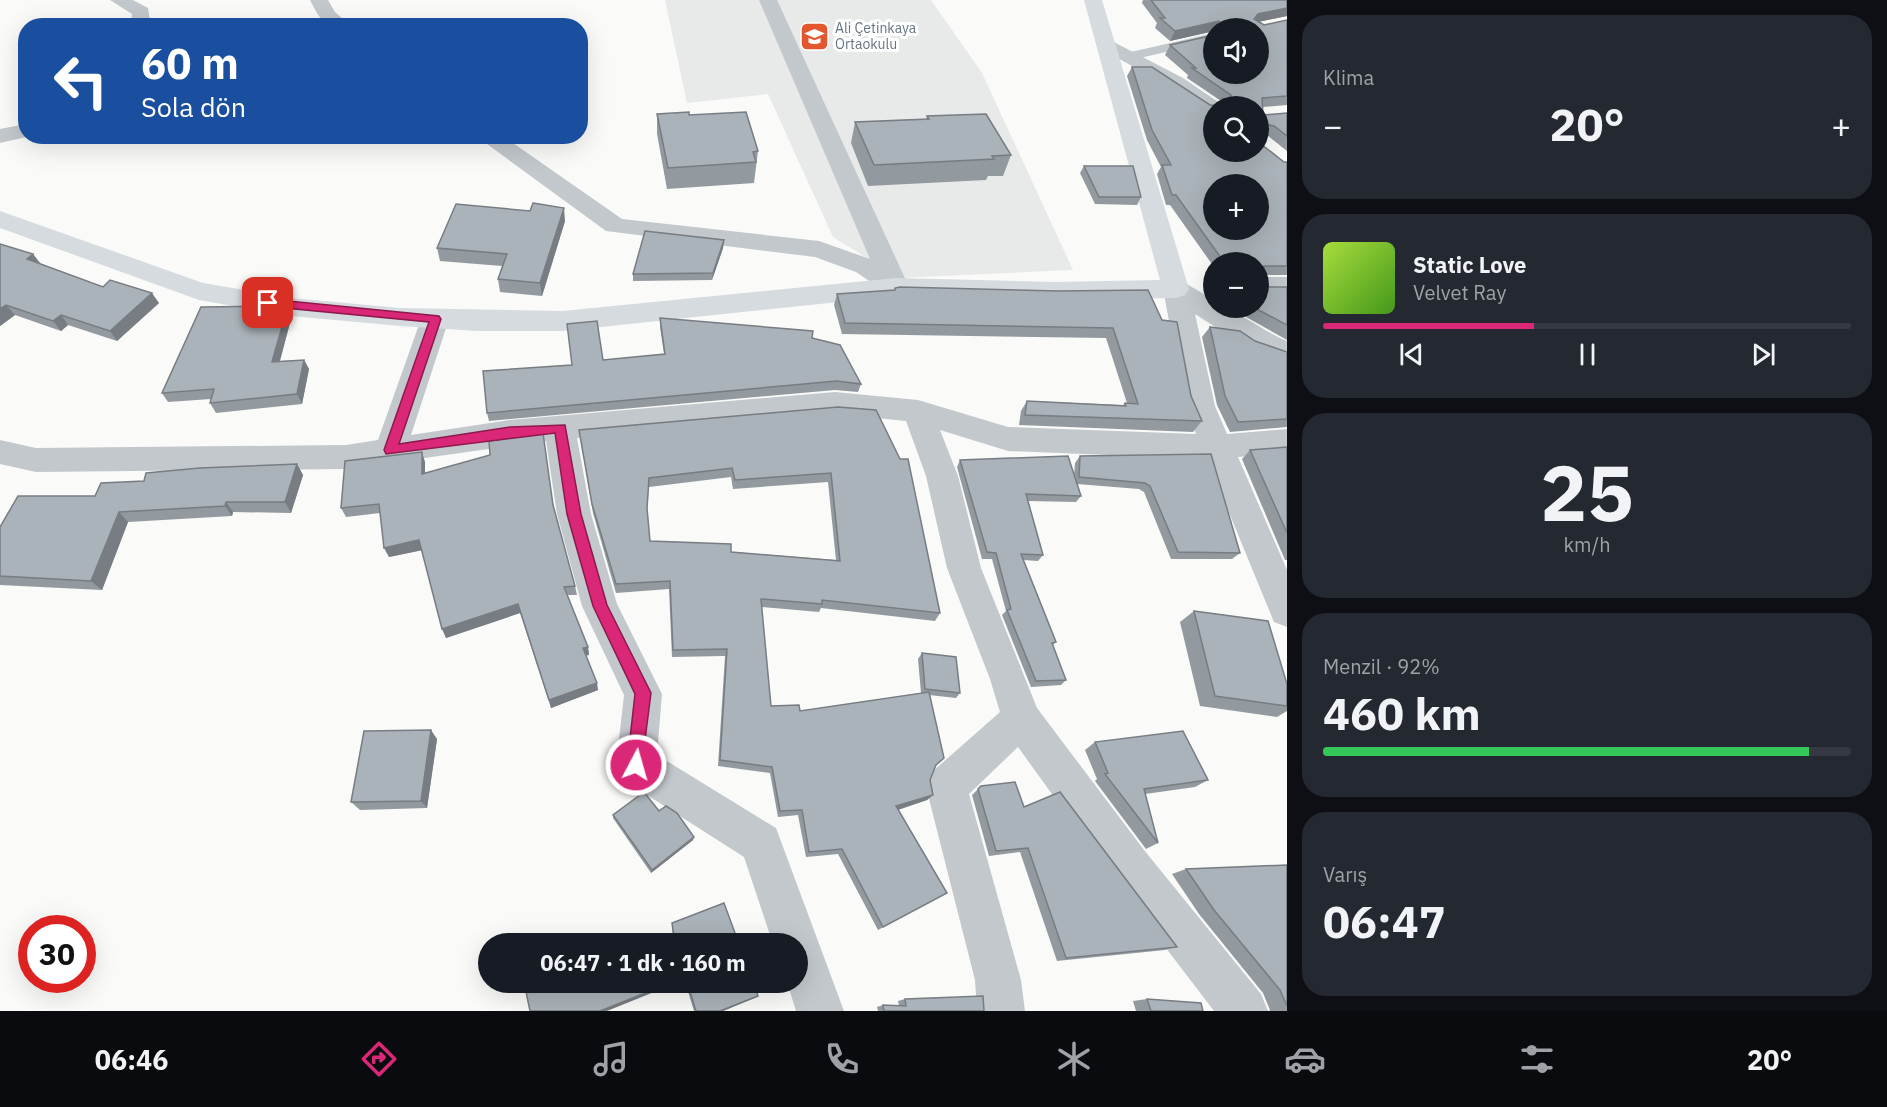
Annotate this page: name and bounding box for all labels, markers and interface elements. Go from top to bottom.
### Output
map controls [1203,18,1269,318]
button: sound [1203,18,1269,84]
place label: Ali Çetinkaya Ortaokulu [835,19,917,53]
school or university icon: Ali Çetinkaya Ortaokulu [798,20,830,52]
text: 60 m [141,36,239,91]
icon: left [42,42,120,120]
text: Klima [1323,64,1374,91]
text: Sola dön [141,89,246,124]
text: 20° [1549,95,1625,153]
button: search [1203,96,1269,162]
text: − [1323,104,1343,147]
text: + [1831,104,1851,147]
button: + [1203,174,1269,240]
text: Static Love [1413,250,1526,279]
button: − [1203,252,1269,318]
pin [242,277,293,328]
text: Velvet Ray [1413,279,1506,306]
icon: arrive [251,286,284,319]
icon: previous [1395,338,1428,371]
icon: pause [1571,338,1604,371]
icon: next [1747,338,1780,371]
text: 25 [1540,441,1634,542]
text: km/h [1563,531,1611,558]
text: Menzil · 92% [1323,653,1440,680]
text: 460 km [1323,684,1481,742]
position arrow [604,733,668,797]
text: Varış [1323,861,1367,888]
text: 06:47 [1323,892,1446,950]
speed limit sign: 30 [18,915,96,993]
text: 06:47 · 1 dk · 160 m [540,948,746,977]
icon: directions [358,1038,400,1080]
icon: music [590,1038,632,1080]
icon: phone [821,1038,863,1080]
icon: climate [1053,1038,1095,1080]
icon: car [1284,1038,1326,1080]
icon: filters [1516,1038,1558,1080]
text: 06:46 [95,1042,168,1077]
text: 20° [1747,1042,1792,1077]

